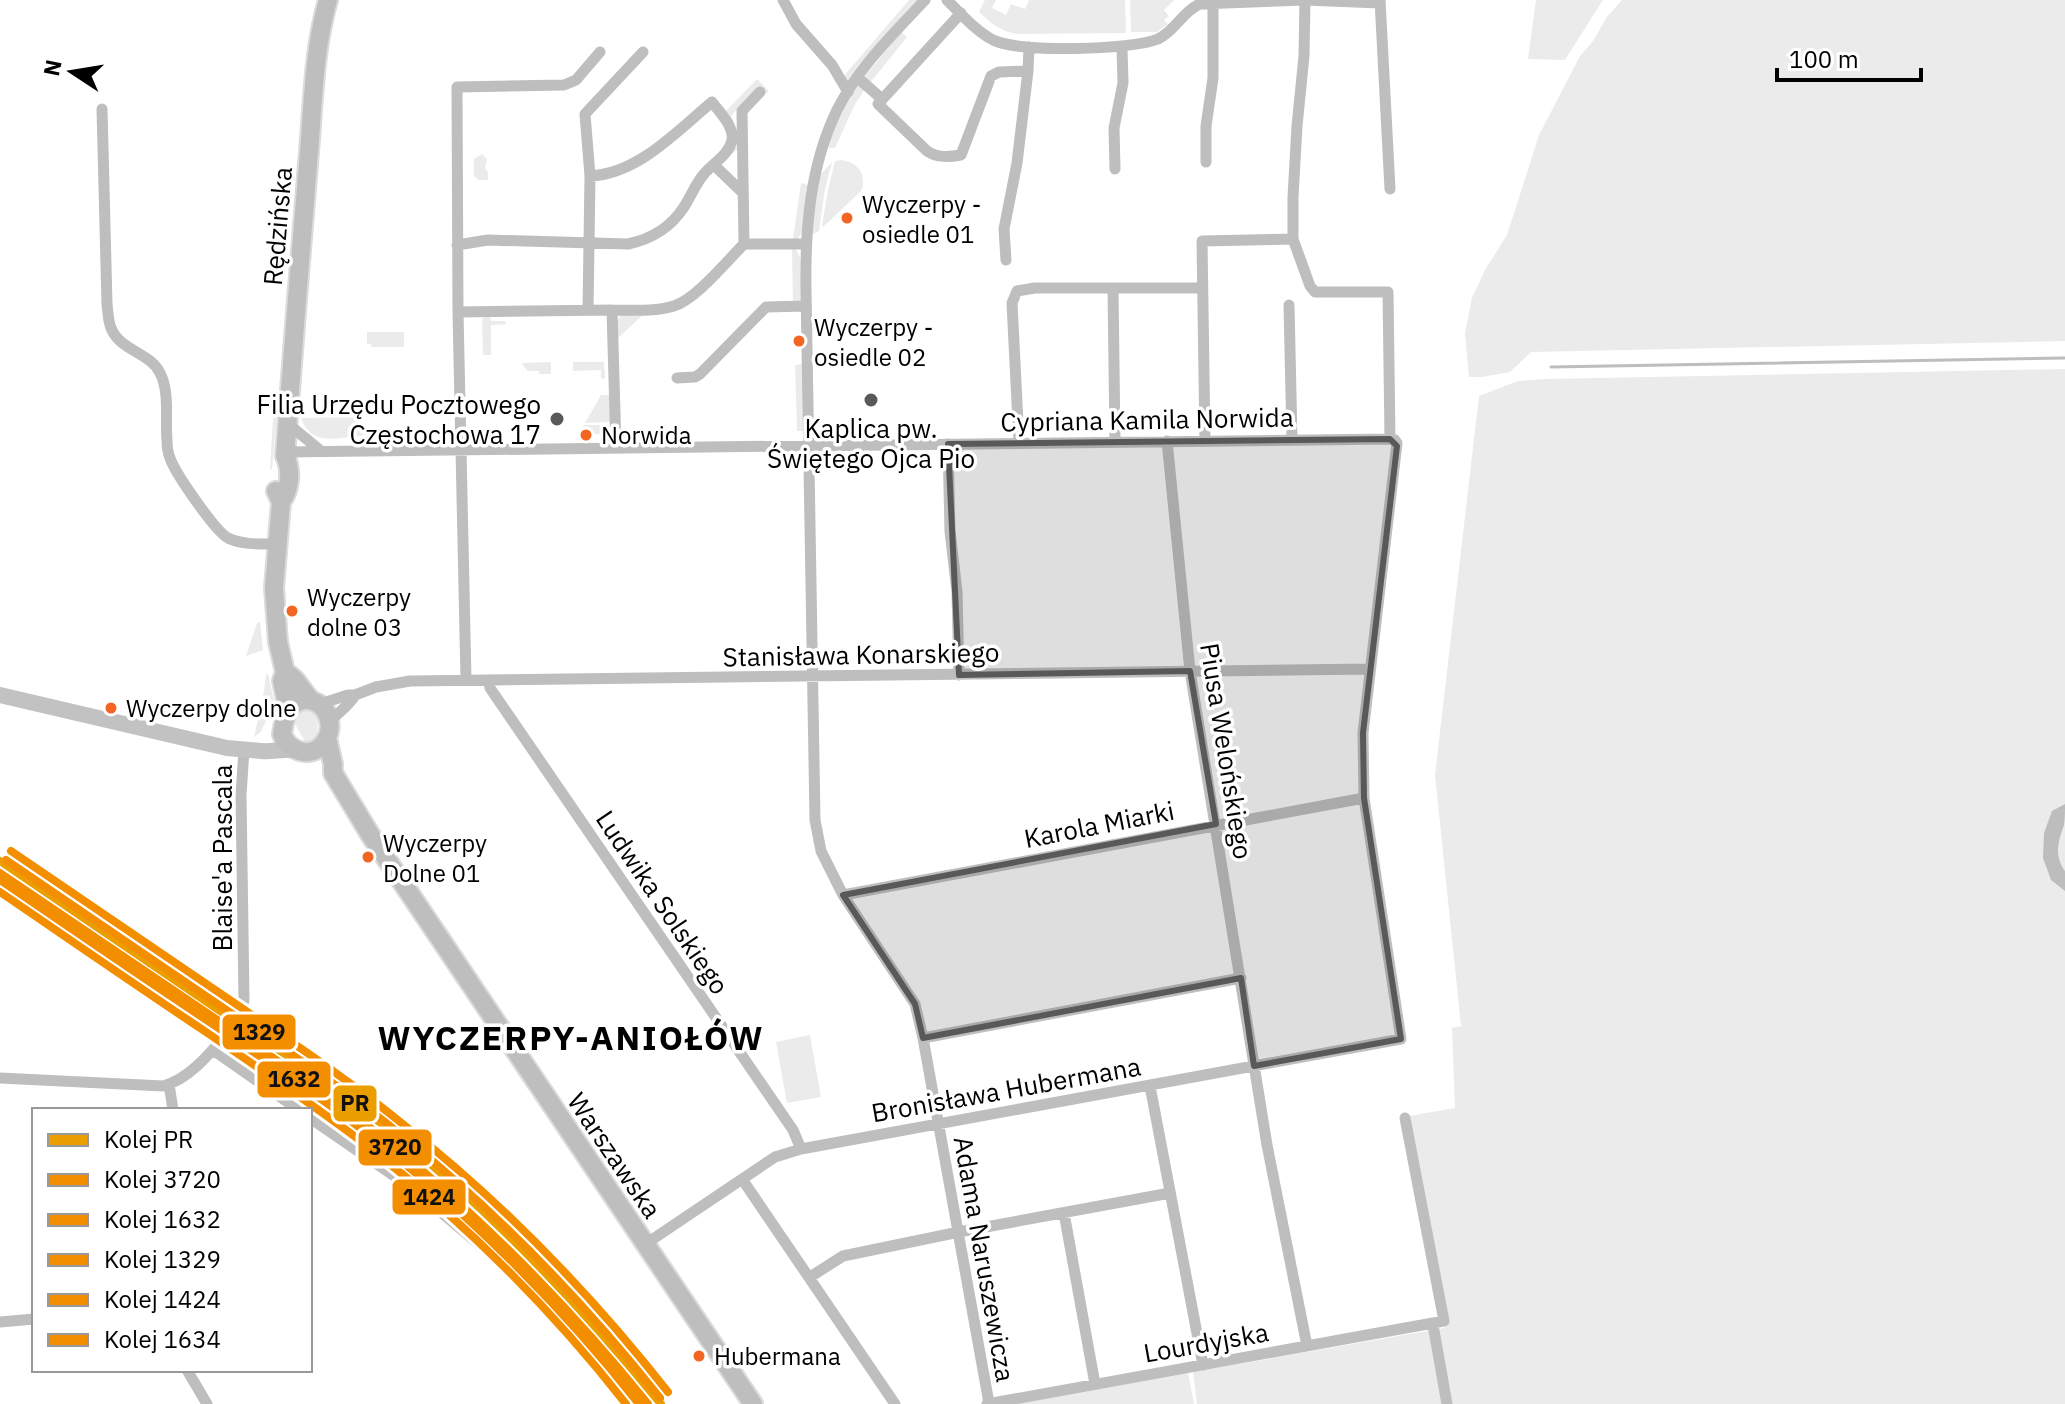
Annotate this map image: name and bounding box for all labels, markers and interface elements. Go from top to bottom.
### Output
north arrow [32,32,112,112]
scale bar [1777,32,1921,82]
text: 100 m [1789,43,1859,75]
text: N [36,57,68,79]
street label: Rędzińska [255,165,299,287]
place label: Wyczerpy - osiedle 01 [862,188,981,250]
marker: Wyczerpy - osiedle 01 [839,210,855,226]
place label: Wyczerpy - osiedle 02 [814,311,933,373]
marker: Wyczerpy - osiedle 02 [791,333,807,349]
place label: Filia Urzędu Pocztowego Częstochowa 17 [257,387,541,451]
marker: Kaplica pw. Świętego Ojca Pio [862,391,880,409]
street label: Cypriana Kamila Norwida [1000,399,1294,439]
marker: Filia Urzędu Pocztowego Częstochowa 17 [548,410,566,428]
place label: Kaplica pw. Świętego Ojca Pio [767,411,975,475]
place label: Norwida [601,419,692,451]
marker: Norwida [578,427,594,443]
place label: Wyczerpy dolne 03 [307,581,411,643]
marker: Wyczerpy dolne 03 [284,603,300,619]
street label: Stanisława Konarskiego [722,635,1000,673]
street label: Piusa Welońskiego [1193,640,1261,862]
place label: Wyczerpy dolne [126,692,296,724]
marker: Wyczerpy dolne [103,700,119,716]
street label: Blaise'a Pascala [205,764,239,952]
street label: Karola Miarki [1021,793,1177,855]
street label: Ludwika Solskiego [589,804,737,1000]
place label: Wyczerpy Dolne 01 [383,827,487,889]
marker: Wyczerpy Dolne 01 [360,849,376,865]
line badge: 1329 [221,1013,297,1051]
district label: WYCZERPY-ANIOŁÓW [377,1015,765,1059]
text: 1329 [233,1017,285,1046]
street label: Bronisława Hubermana [869,1049,1143,1129]
line badge: 1632 [256,1060,332,1099]
text: 1632 [268,1064,320,1093]
line badge: PR [332,1084,378,1123]
street label: Warszawska [560,1086,670,1225]
text: PR [340,1088,370,1117]
legend [32,1108,312,1372]
text: Kolej PR [104,1123,193,1155]
line badge: 3720 [357,1128,433,1167]
text: 3720 [369,1132,421,1161]
street label: Adama Naruszewicza [947,1134,1023,1385]
text: Kolej 3720 [104,1163,221,1195]
line badge: 1424 [391,1178,467,1216]
text: 1424 [403,1182,455,1211]
text: Kolej 1632 [104,1203,221,1235]
text: Kolej 1329 [104,1243,221,1275]
text: Kolej 1424 [104,1283,221,1315]
street label: Lourdyjska [1141,1314,1271,1370]
text: Kolej 1634 [104,1323,221,1355]
place label: Hubermana [714,1340,841,1372]
marker: Hubermana [691,1348,707,1364]

